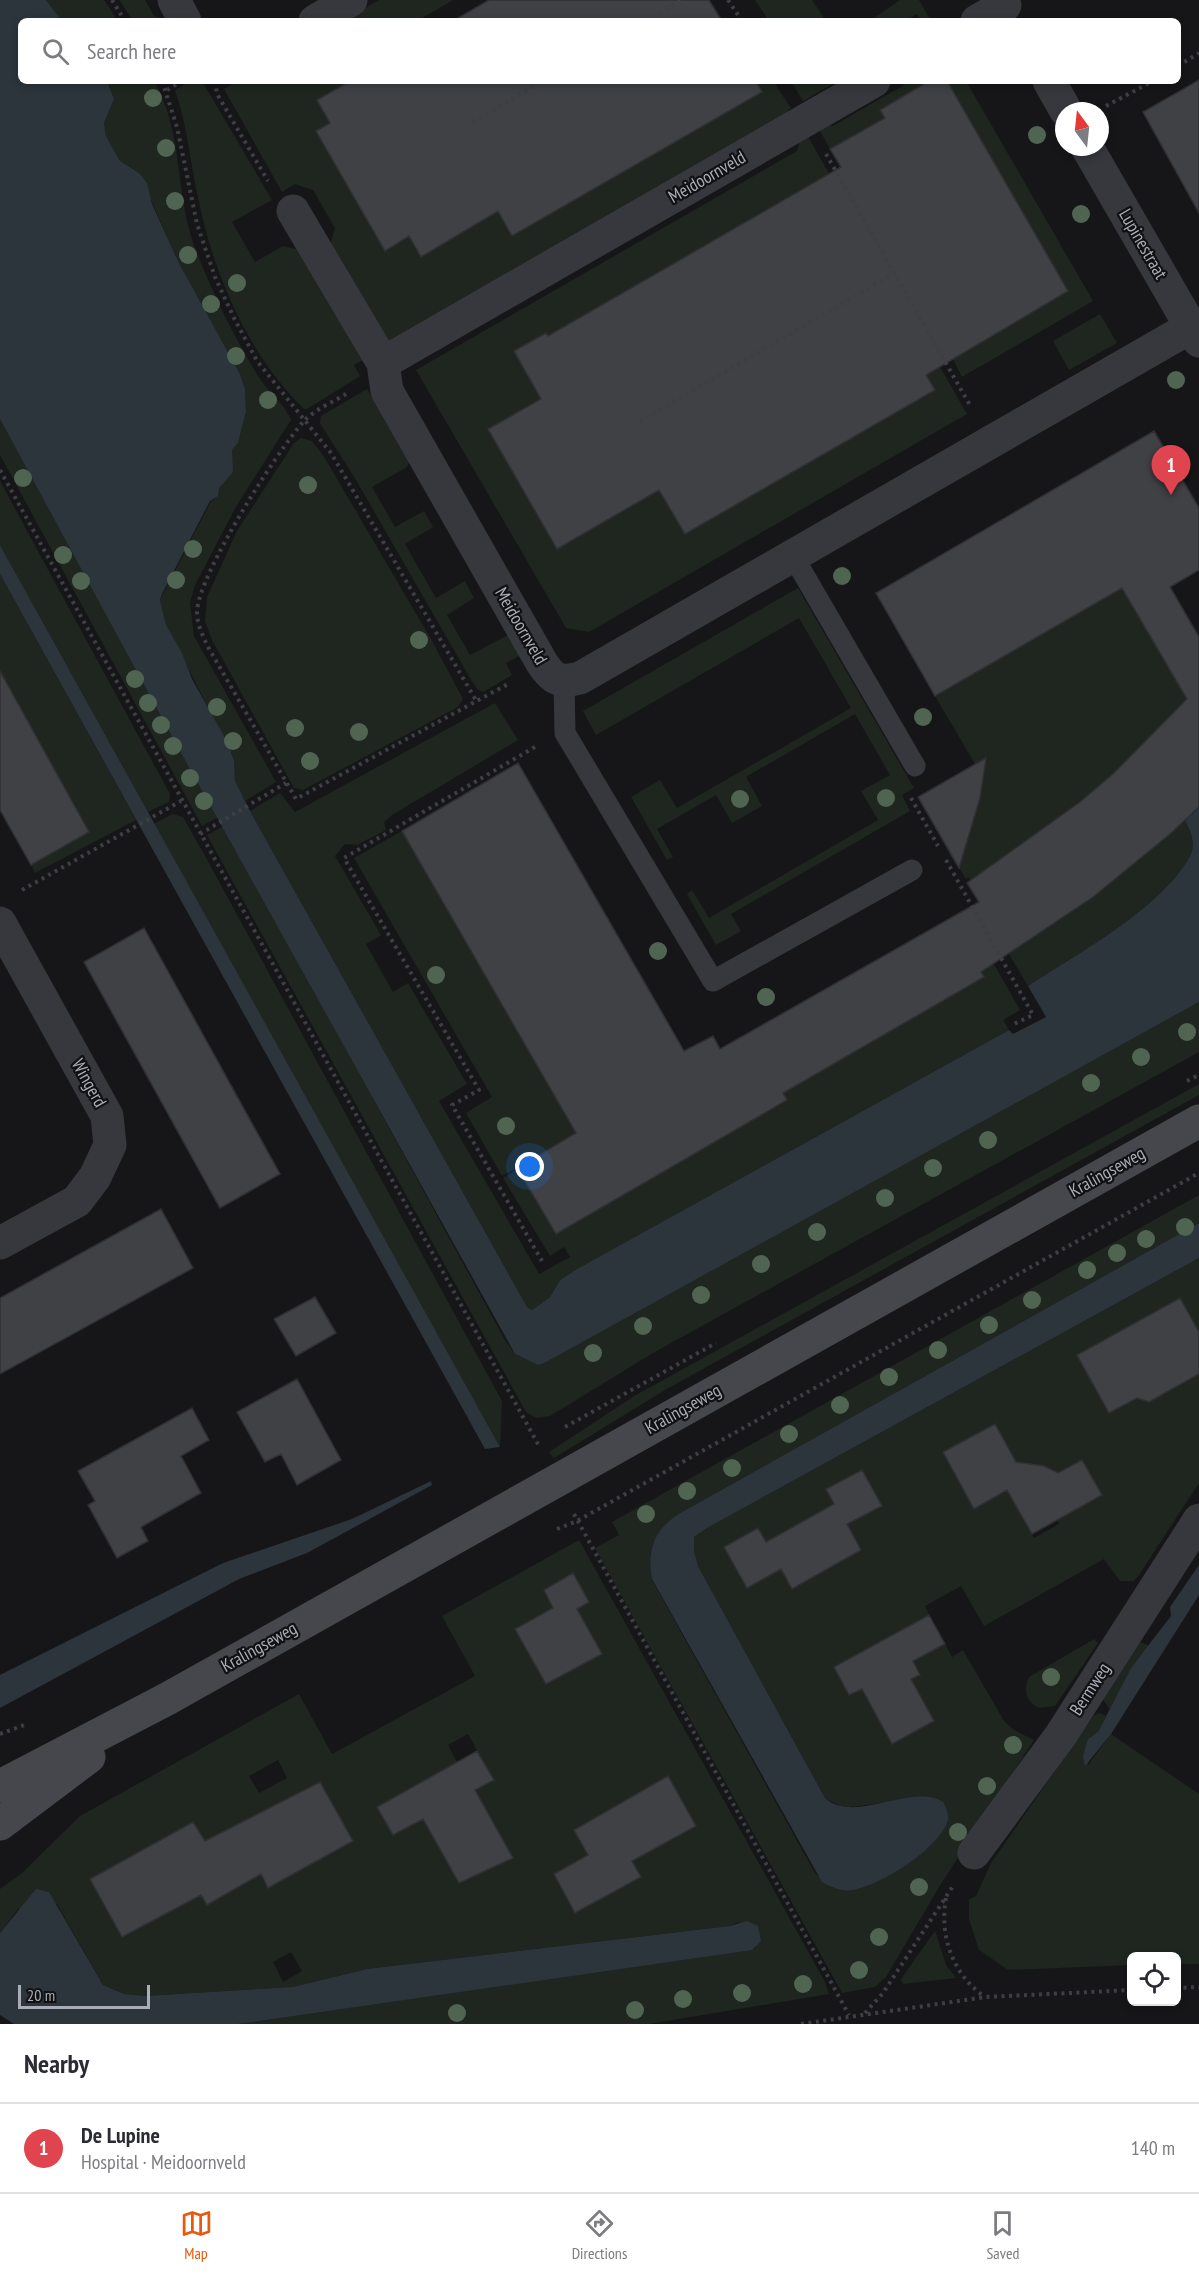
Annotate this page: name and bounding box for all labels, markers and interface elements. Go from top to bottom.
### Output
search box [18,18,1181,84]
icon: search [39,35,72,68]
text: Search here [87,37,176,65]
north arrow [1055,102,1109,156]
street label: Meidoornveld [664,145,749,208]
street label: Lupinestraat [1114,204,1173,283]
pin: 1 [1152,446,1190,495]
street label: Meidoornveld [490,583,553,668]
street label: Wingerd [67,1055,112,1111]
street label: Kralingseweg [1065,1141,1149,1202]
your location [515,1152,544,1181]
street label: Kralingseweg [641,1378,725,1439]
street label: Kralingseweg [217,1616,301,1677]
street label: Bermweg [1064,1658,1115,1719]
map controls [1127,1952,1181,2006]
button: locate [1127,1952,1181,2006]
scale bar [18,1982,150,2010]
text: 20 m [27,1985,55,2005]
text: Nearby [24,2047,89,2080]
text: De Lupine [81,2121,160,2149]
text: 1 [39,2135,48,2161]
text: 140 m [1131,2135,1175,2161]
text: Hospital · Meidoornveld [81,2149,246,2175]
tab: Map [180,2207,213,2263]
tab: Directions [572,2207,627,2263]
tab: Saved [986,2207,1019,2263]

